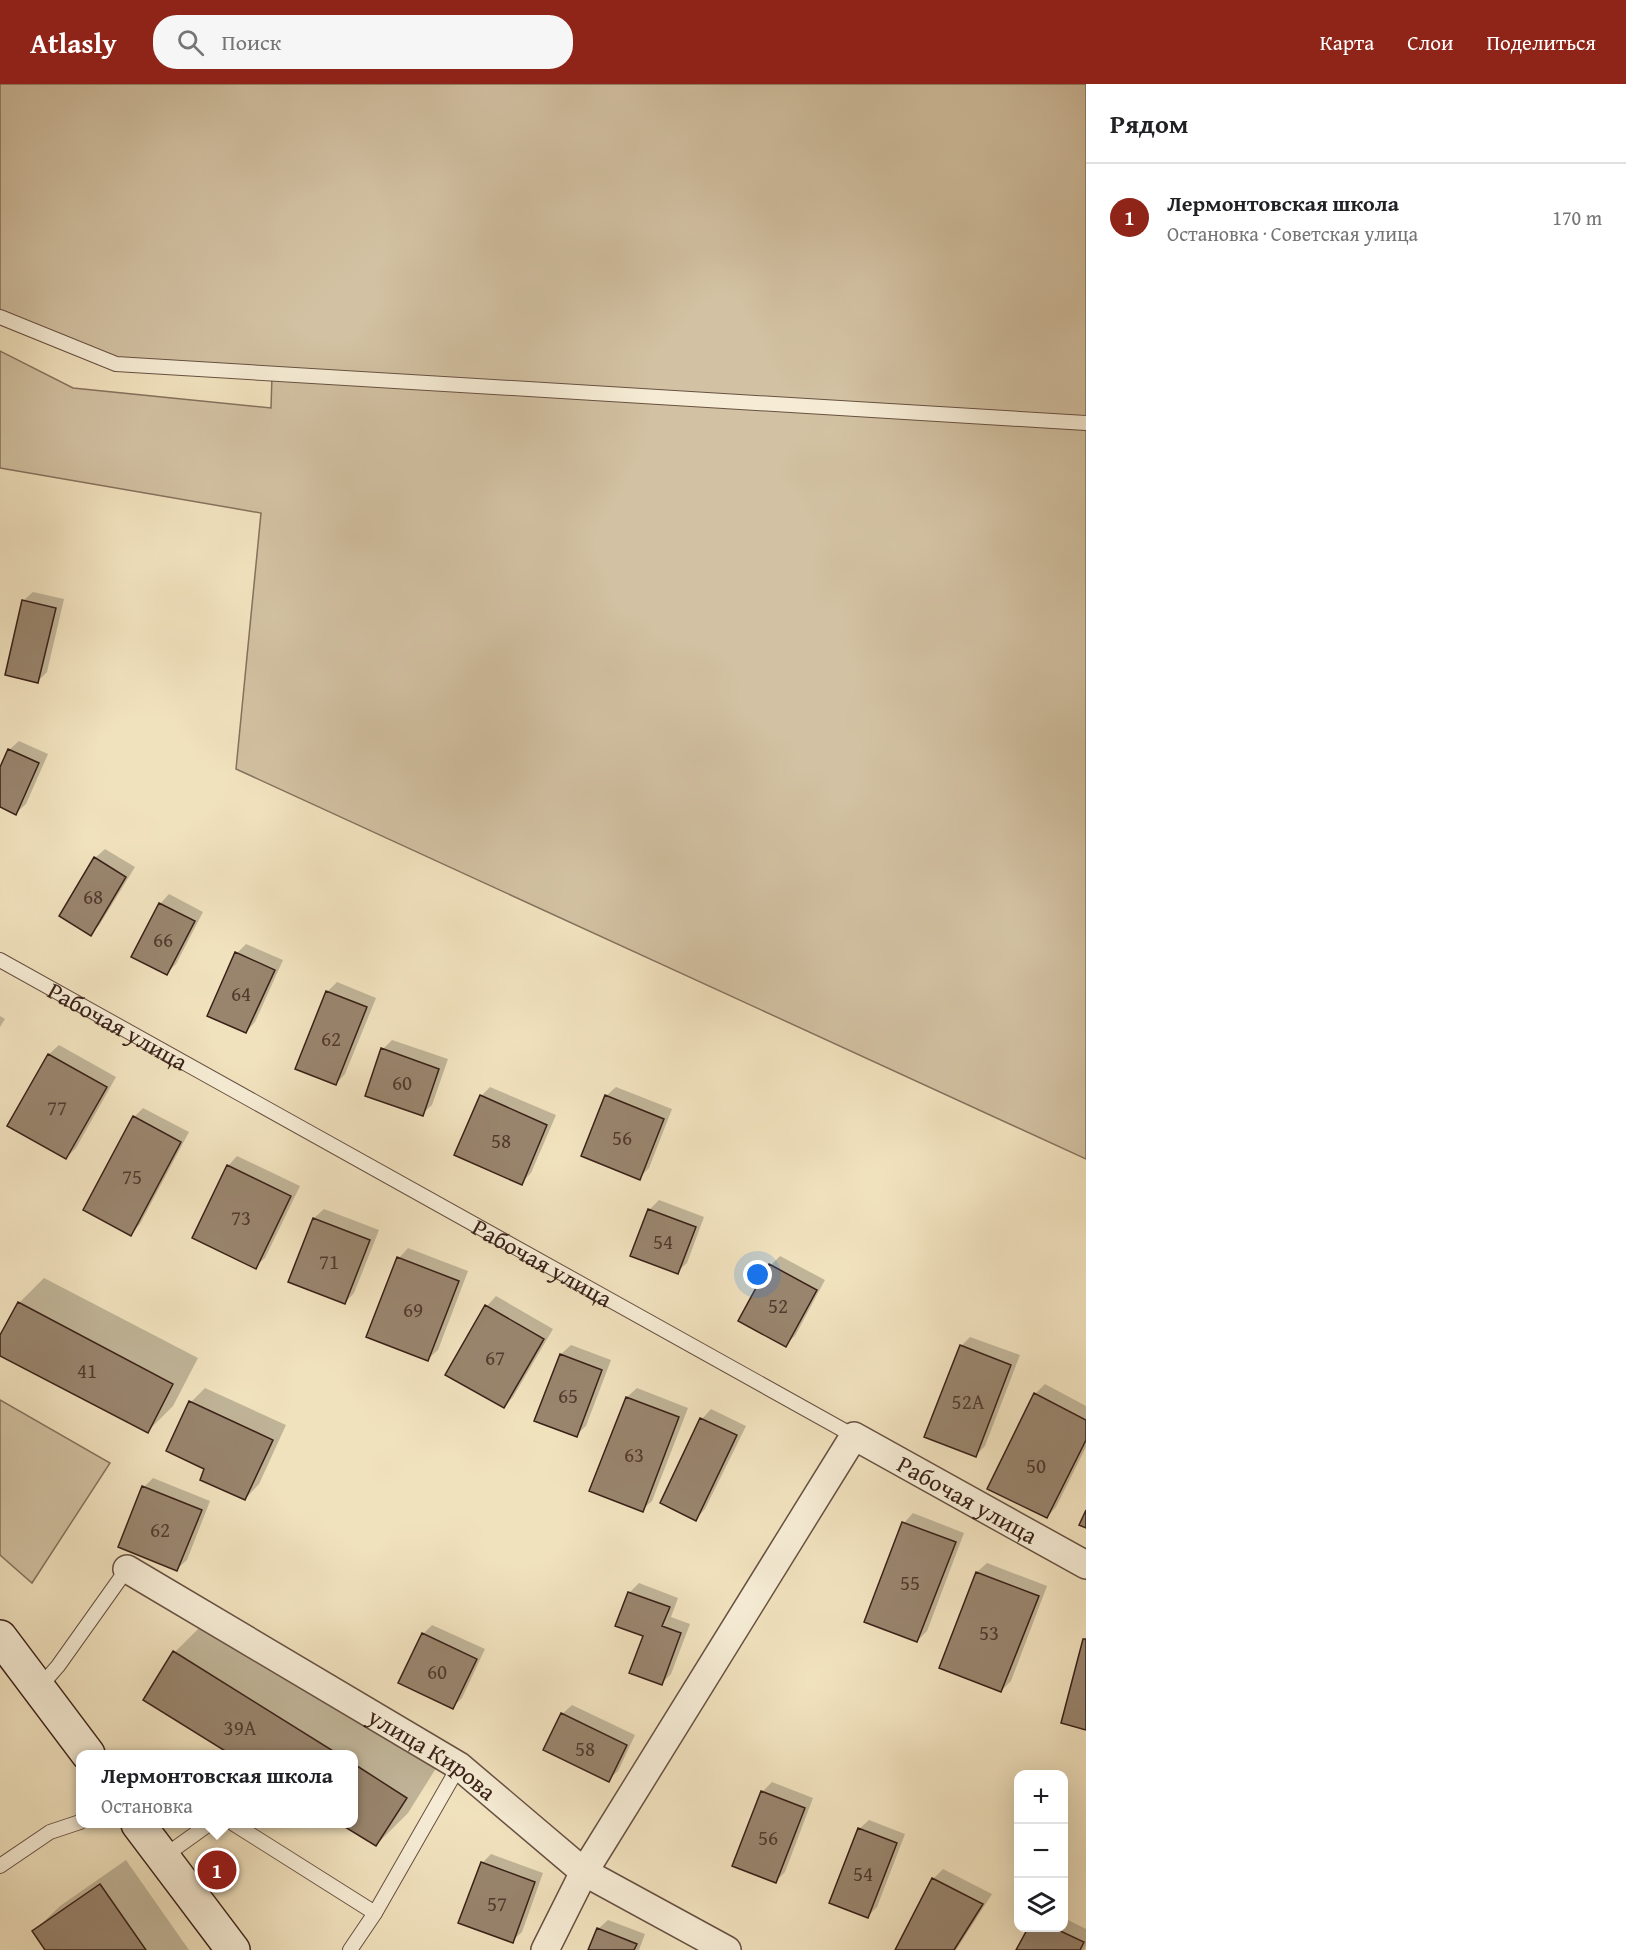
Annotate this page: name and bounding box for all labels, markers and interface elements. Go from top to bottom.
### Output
search box [153,15,573,69]
text: Atlasly [30,22,117,63]
icon: search [174,26,207,59]
text: Поиск [222,26,281,58]
text: Карта [1320,27,1374,58]
text: Слои [1407,27,1453,58]
text: Поделиться [1486,27,1596,58]
text: Рядом [1110,104,1188,143]
text: Лермонтовская школа [1167,187,1399,219]
text: 1 [1124,203,1135,232]
text: 170 m [1552,203,1602,232]
text: Остановка · Советская улица [1167,219,1418,248]
house number: 68 [83,881,103,912]
house number: 66 [153,924,173,955]
street label: Рабочая улица [42,973,195,1079]
house number: 64 [231,978,251,1009]
house number: 62 [321,1023,341,1054]
house number: 60 [392,1067,412,1098]
house number: 77 [47,1092,67,1123]
house number: 56 [612,1122,632,1153]
house number: 58 [491,1125,511,1156]
house number: 75 [122,1161,142,1192]
house number: 73 [231,1202,251,1233]
street label: Рабочая улица [466,1209,619,1316]
house number: 54 [653,1226,673,1257]
house number: 71 [319,1246,339,1277]
your location [743,1260,772,1289]
house number: 52 [768,1290,788,1321]
house number: 69 [403,1294,423,1325]
house number: 67 [485,1342,505,1373]
house number: 41 [77,1355,97,1386]
house number: 65 [558,1380,578,1411]
house number: 52А [952,1386,985,1417]
house number: 63 [624,1439,644,1470]
street label: Рабочая улица [891,1446,1045,1552]
house number: 50 [1026,1450,1046,1481]
house number: 62 [150,1514,170,1545]
house number: 55 [900,1567,920,1598]
house number: 53 [979,1617,999,1648]
house number: 60 [427,1656,447,1687]
street label: улица Кирова [361,1698,505,1809]
house number: 39А [224,1712,257,1743]
house number: 58 [575,1733,595,1764]
popup [76,1750,358,1828]
text: Лермонтовская школа [101,1759,333,1791]
map controls [1014,1770,1068,1932]
button: + [1014,1770,1068,1824]
text: Остановка [101,1791,193,1820]
house number: 56 [758,1822,778,1853]
button: − [1014,1824,1068,1878]
pin: 1 [198,1848,236,1892]
house number: 54 [853,1858,873,1889]
button: layers [1014,1878,1068,1932]
house number: 57 [487,1888,507,1919]

